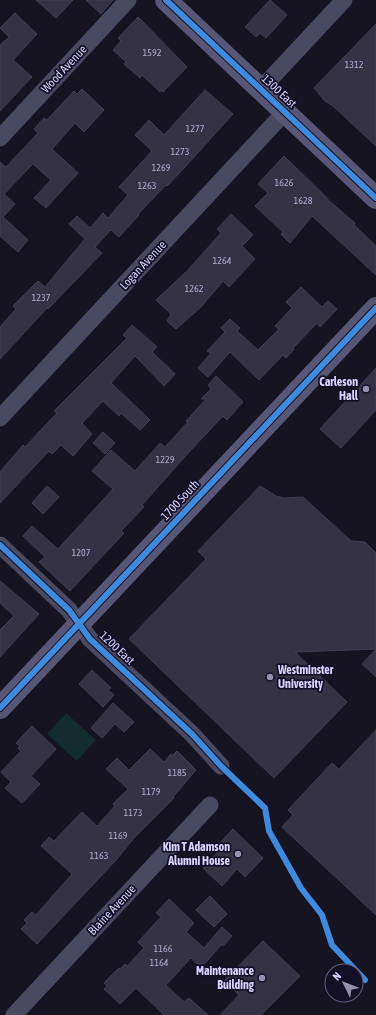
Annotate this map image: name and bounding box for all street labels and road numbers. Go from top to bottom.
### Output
street label: Wood Avenue [38,42,90,96]
street label: 1300 East [259,71,300,111]
street label: Logan Avenue [117,238,169,292]
street label: 1700 South [158,477,202,523]
street label: 1200 East [97,628,138,668]
street label: Blaine Avenue [85,882,139,938]

